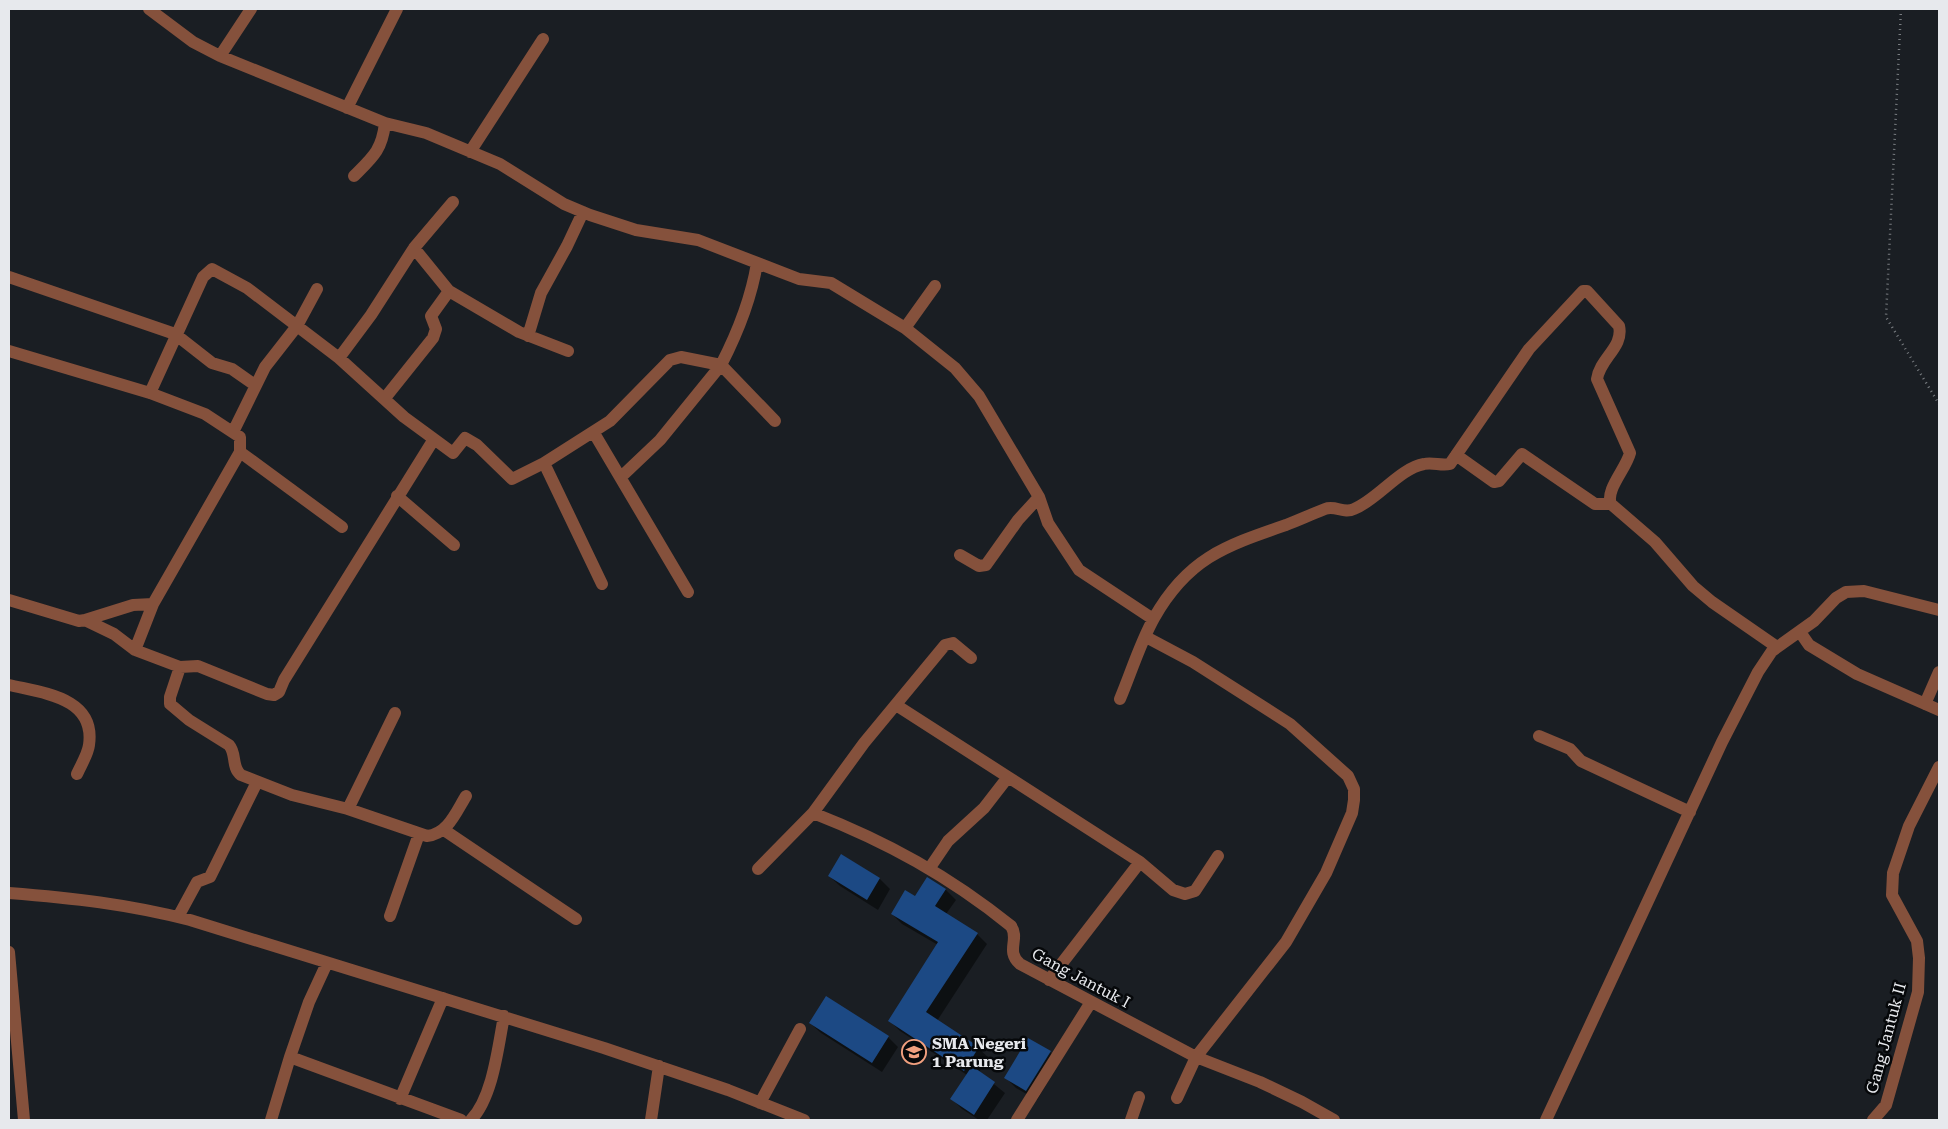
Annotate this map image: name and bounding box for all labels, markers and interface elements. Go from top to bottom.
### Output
street label: Gang Jantuk I [1029,944,1133,1012]
street label: Gang Jantuk II [1862,980,1910,1096]
place label: SMA Negeri 1 Parung [932,1034,1027,1071]
school or university icon: SMA Negeri 1 Parung [901,1039,927,1065]

